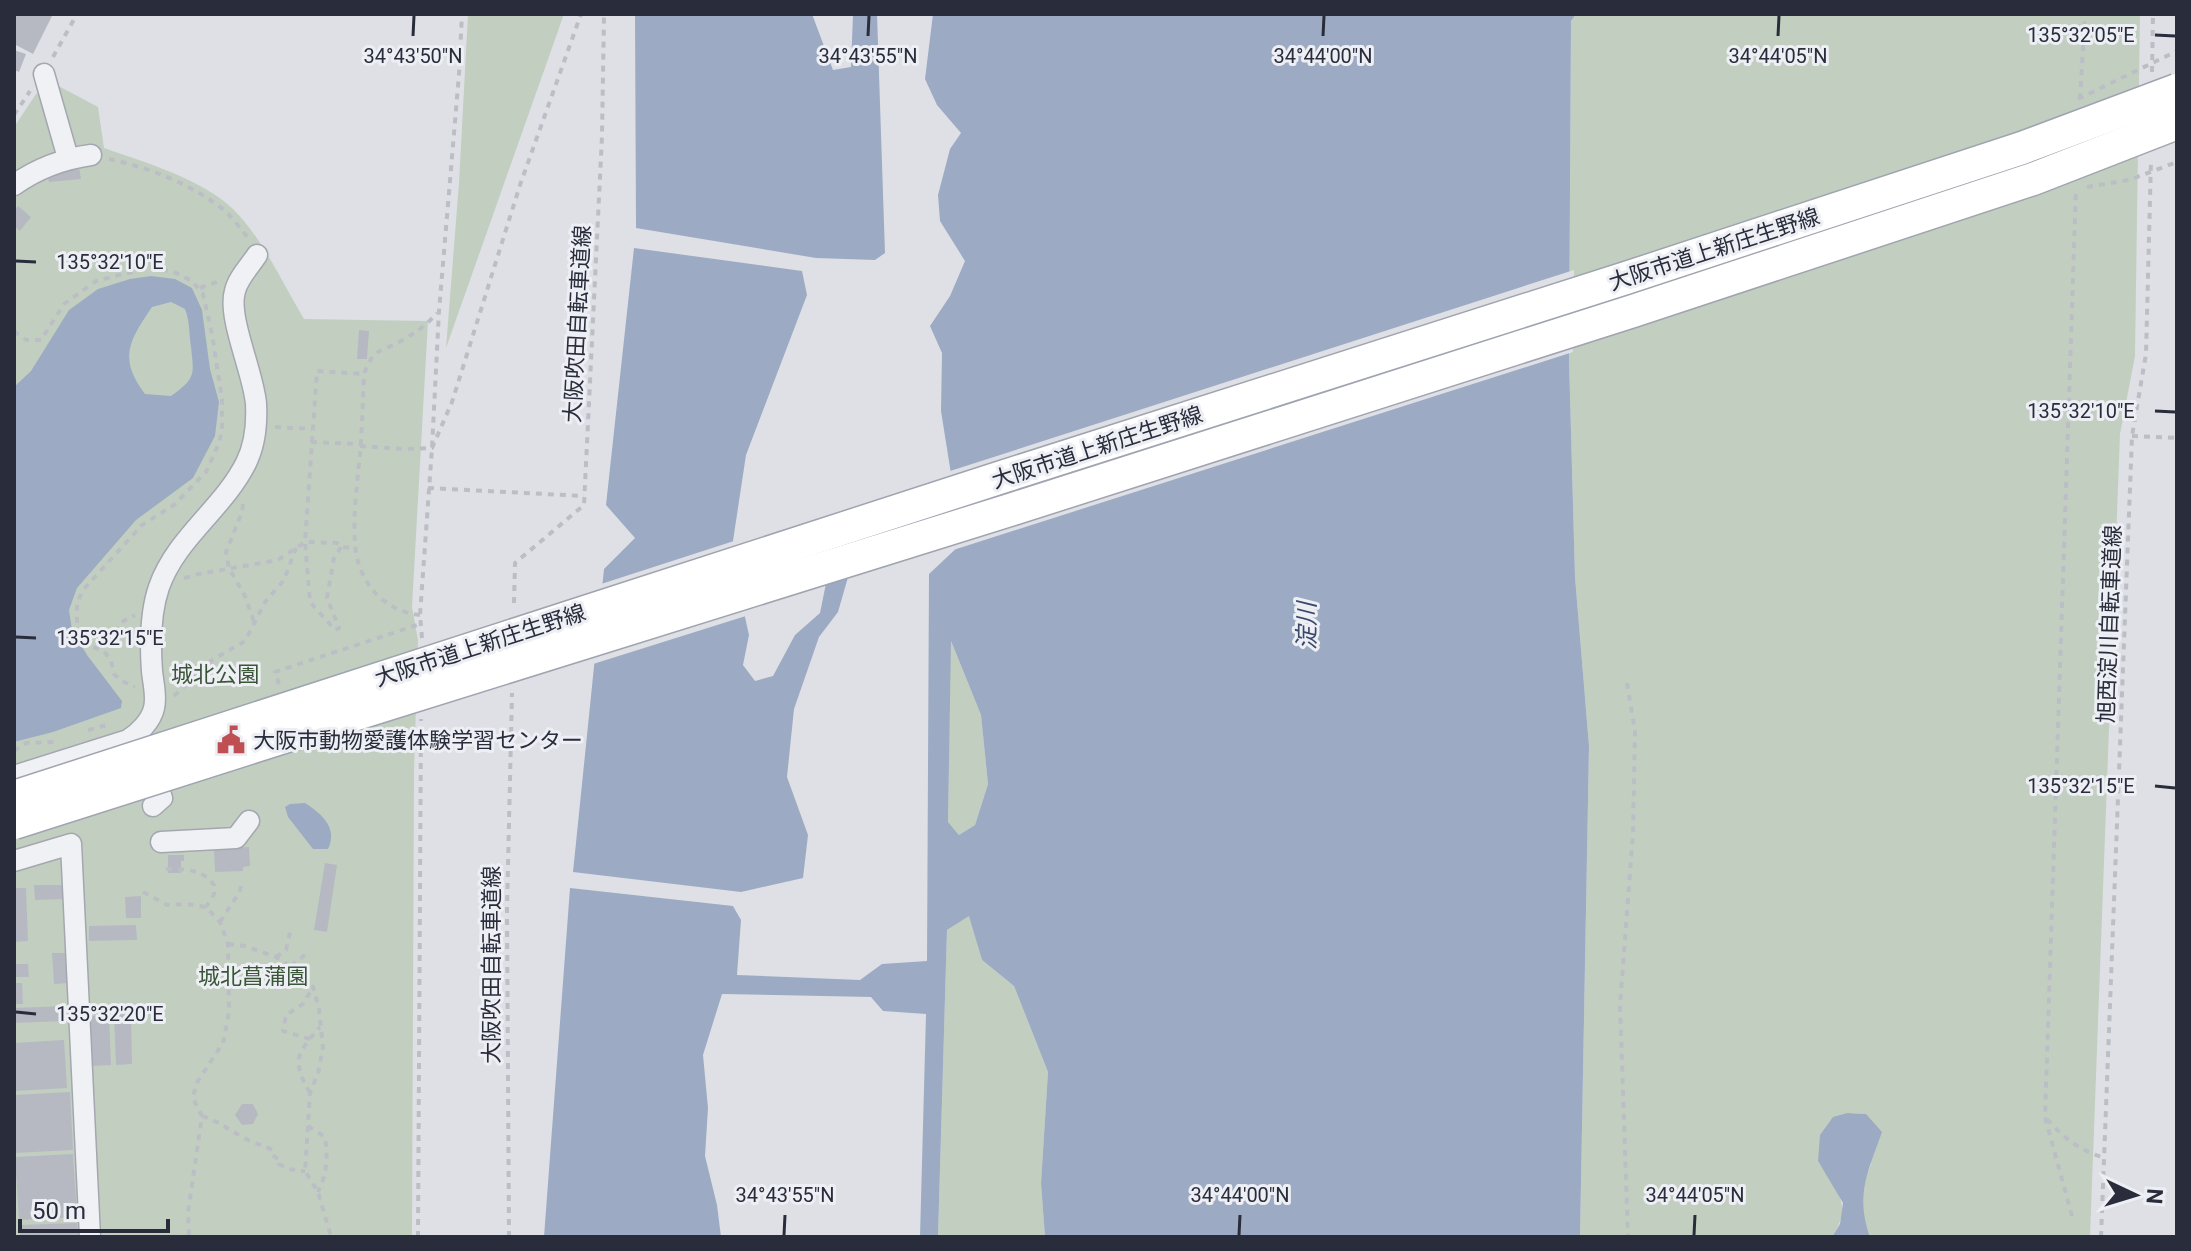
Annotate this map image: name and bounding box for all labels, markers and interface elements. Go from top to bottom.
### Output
text: 135°32'05"E [2027,23,2135,47]
text: 34°43'50"N [363,44,463,68]
text: 34°43'55"N [818,44,918,68]
text: 34°44'00"N [1273,44,1373,68]
text: 34°44'05"N [1728,44,1828,68]
street label: 大阪市道上新庄生野線 [1606,204,1823,295]
street label: 大阪吹田自転車道線 [560,224,595,424]
text: 135°32'10"E [56,250,164,274]
text: 135°32'10"E [2027,399,2135,423]
street label: 大阪市道上新庄生野線 [989,402,1206,493]
street label: 旭西淀川自転車道線 [2094,525,2125,723]
water label: 淀川 [1293,599,1321,650]
street label: 大阪市道上新庄生野線 [372,600,589,691]
text: 135°32'15"E [56,626,164,650]
park label: 城北公園 [171,662,259,687]
public building icon: 大阪市動物愛護体験学習センター [216,725,246,755]
place label: 大阪市動物愛護体験学習センター [253,728,583,753]
text: 135°32'15"E [2027,774,2135,798]
street label: 大阪吹田自転車道線 [479,866,504,1064]
park label: 城北菖蒲園 [198,964,308,989]
text: 135°32'20"E [56,1002,164,1026]
north arrow [2095,1155,2175,1235]
scale bar [20,1183,168,1233]
text: 34°43'55"N [735,1183,835,1207]
text: 34°44'00"N [1190,1183,1290,1207]
text: 34°44'05"N [1645,1183,1745,1207]
text: N [2141,1188,2167,1205]
text: 50 m [32,1197,86,1225]

